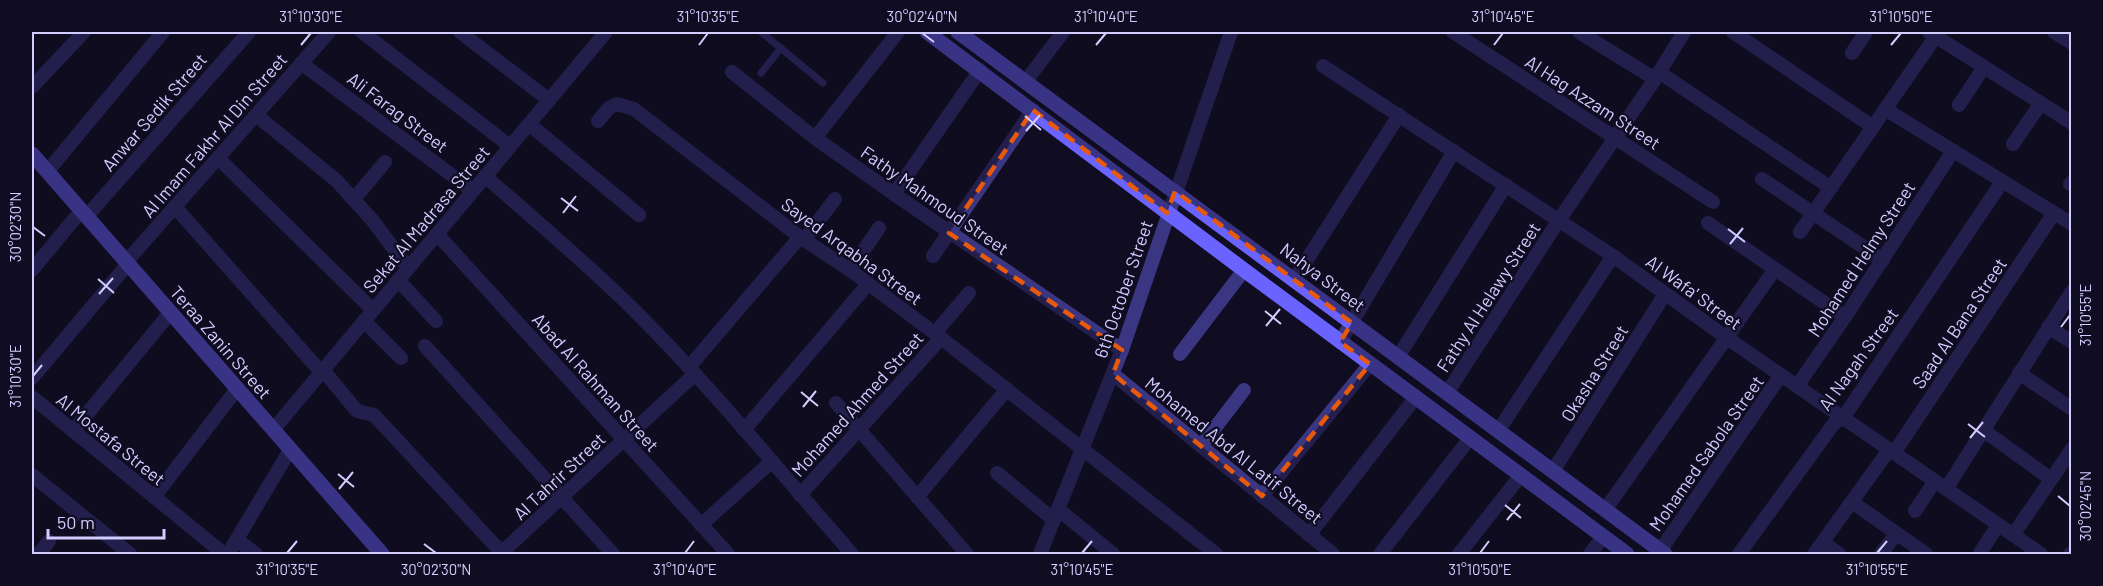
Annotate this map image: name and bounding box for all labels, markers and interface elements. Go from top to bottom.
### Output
text: 31°10'30"E [279,7,343,25]
text: 31°10'35"E [677,7,739,25]
text: 30°02'40"N [886,7,958,25]
text: 31°10'40"E [1074,7,1138,25]
text: 31°10'45"E [1471,7,1535,25]
text: 31°10'50"E [1869,7,1933,25]
street label: Al Imam Fakhr Al Din Street [137,48,291,222]
street label: Anwar Sedik Street [97,49,211,175]
street label: Al Hag Azzam Street [1521,50,1665,154]
street label: Ali Farag Street [343,67,453,157]
street label: Sekat Al Madrasa Street [358,141,494,297]
street label: Fathy Mahmoud Street [857,141,1013,259]
street label: Mohamed Helmy Street [1803,177,1919,341]
text: 30°02'30"N [6,192,24,262]
street label: Sayed Arqabha Street [777,193,927,309]
street label: 6th October Street [1089,217,1157,361]
street label: Fathy Al Helawy Street [1431,218,1545,376]
street label: Nahya Street [1276,238,1370,316]
street label: Al Wafa' Street [1642,250,1746,334]
street label: Saad Al Bana Street [1907,253,2011,393]
street label: Teraa Zanin Street [166,281,276,403]
text: 31°10'55"E [2076,284,2094,346]
street label: Al Nagah Street [1813,303,1903,415]
street label: Abad Al Rahman Street [528,308,664,456]
street label: Okasha Street [1556,321,1632,425]
street label: Mohamed Ahmed Street [786,327,928,481]
text: 31°10'30"E [6,344,24,408]
street label: Mohamed Sabola Street [1644,371,1768,535]
street label: Mohamed Abd Al Latif Street [1141,372,1327,528]
street label: Al Mostafa Street [52,388,170,490]
street label: Al Tahrir Street [508,428,610,524]
text: 30°02'45"N [2076,471,2094,541]
scale bar [48,502,164,540]
text: 50 m [57,511,95,533]
text: 31°10'35"E [256,560,318,578]
text: 30°02'30"N [401,560,471,578]
text: 31°10'40"E [653,560,717,578]
text: 31°10'45"E [1050,560,1114,578]
text: 31°10'50"E [1448,560,1512,578]
text: 31°10'55"E [1846,560,1908,578]

